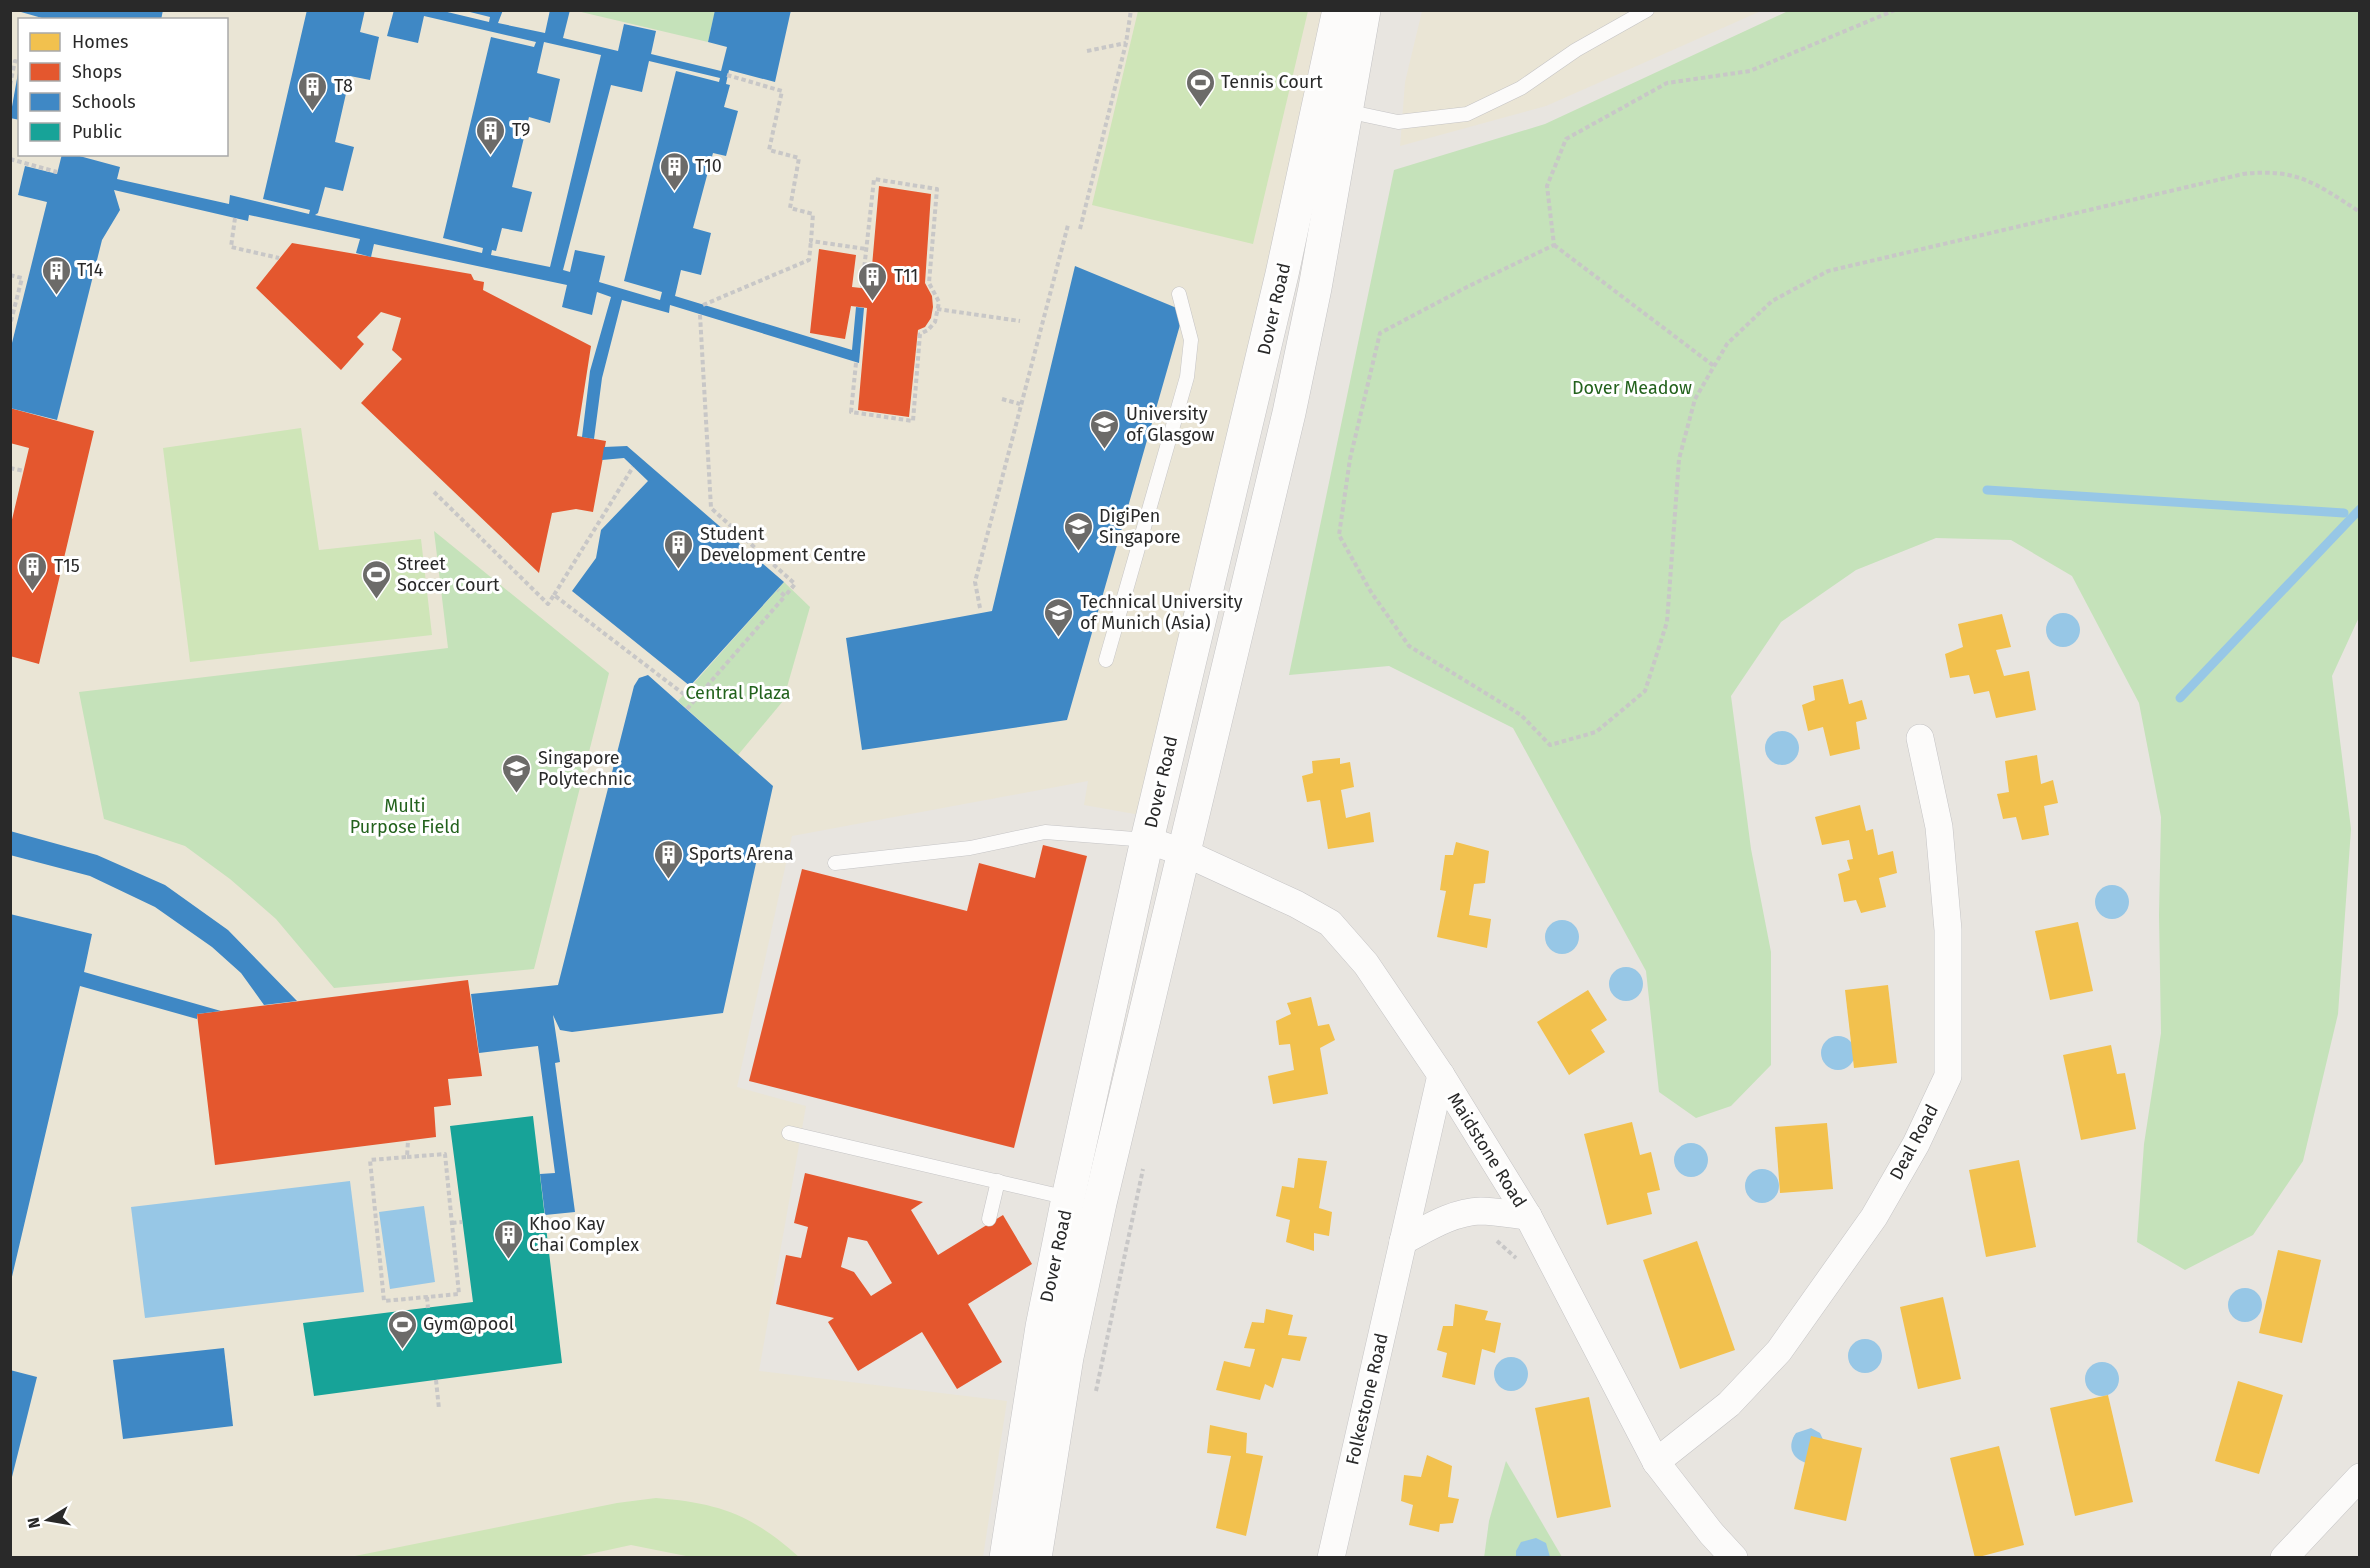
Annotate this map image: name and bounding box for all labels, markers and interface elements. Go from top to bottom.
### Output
legend [18,18,228,156]
text: Homes [72,31,128,53]
text: Shops [72,61,122,83]
sports icon: Tennis Court [1184,66,1216,108]
building icon: T8 [297,70,329,112]
place label: Tennis Court [1221,71,1323,93]
place label: T8 [334,75,353,97]
text: Schools [72,91,136,113]
building icon: T9 [475,114,507,156]
place label: T9 [512,119,530,141]
text: Public [72,121,122,143]
building icon: T10 [658,150,690,192]
place label: T10 [695,155,722,177]
building icon: T14 [40,254,72,296]
place label: T14 [77,259,104,281]
building icon: T11 [857,260,889,302]
street label: Dover Road [1253,261,1295,357]
place label: T11 [894,265,918,287]
park label: Dover Meadow [1572,377,1692,399]
place label: University of Glasgow [1126,403,1214,446]
school or university icon: University of Glasgow [1089,408,1121,450]
place label: DigiPen Singapore [1099,505,1181,548]
school or university icon: DigiPen Singapore [1062,510,1094,552]
place label: Student Development Centre [700,523,866,566]
building icon: Student Development Centre [663,528,695,570]
building icon: T15 [17,550,49,592]
place label: Street Soccer Court [397,553,500,596]
place label: T15 [54,555,80,577]
sports icon: Street Soccer Court [360,558,392,600]
place label: Technical University of Munich (Asia) [1080,591,1243,634]
school or university icon: Technical University of Munich (Asia) [1043,596,1075,638]
park label: Central Plaza [685,682,791,704]
street label: Dover Road [1140,734,1182,830]
place label: Singapore Polytechnic [538,747,632,790]
school or university icon: Singapore Polytechnic [501,752,533,794]
park label: Multi Purpose Field [350,795,460,838]
building icon: Sports Arena [652,838,684,880]
place label: Sports Arena [689,843,794,865]
street label: Maidstone Road [1443,1088,1531,1212]
street label: Deal Road [1885,1100,1943,1184]
street label: Dover Road [1035,1208,1077,1304]
place label: Khoo Kay Chai Complex [529,1213,639,1256]
building icon: Khoo Kay Chai Complex [492,1218,524,1260]
sports icon: Gym@pool [386,1308,418,1350]
place label: Gym@pool [423,1313,514,1335]
street label: Folkestone Road [1341,1331,1393,1467]
north arrow [18,1490,78,1550]
text: N [23,1516,44,1530]

